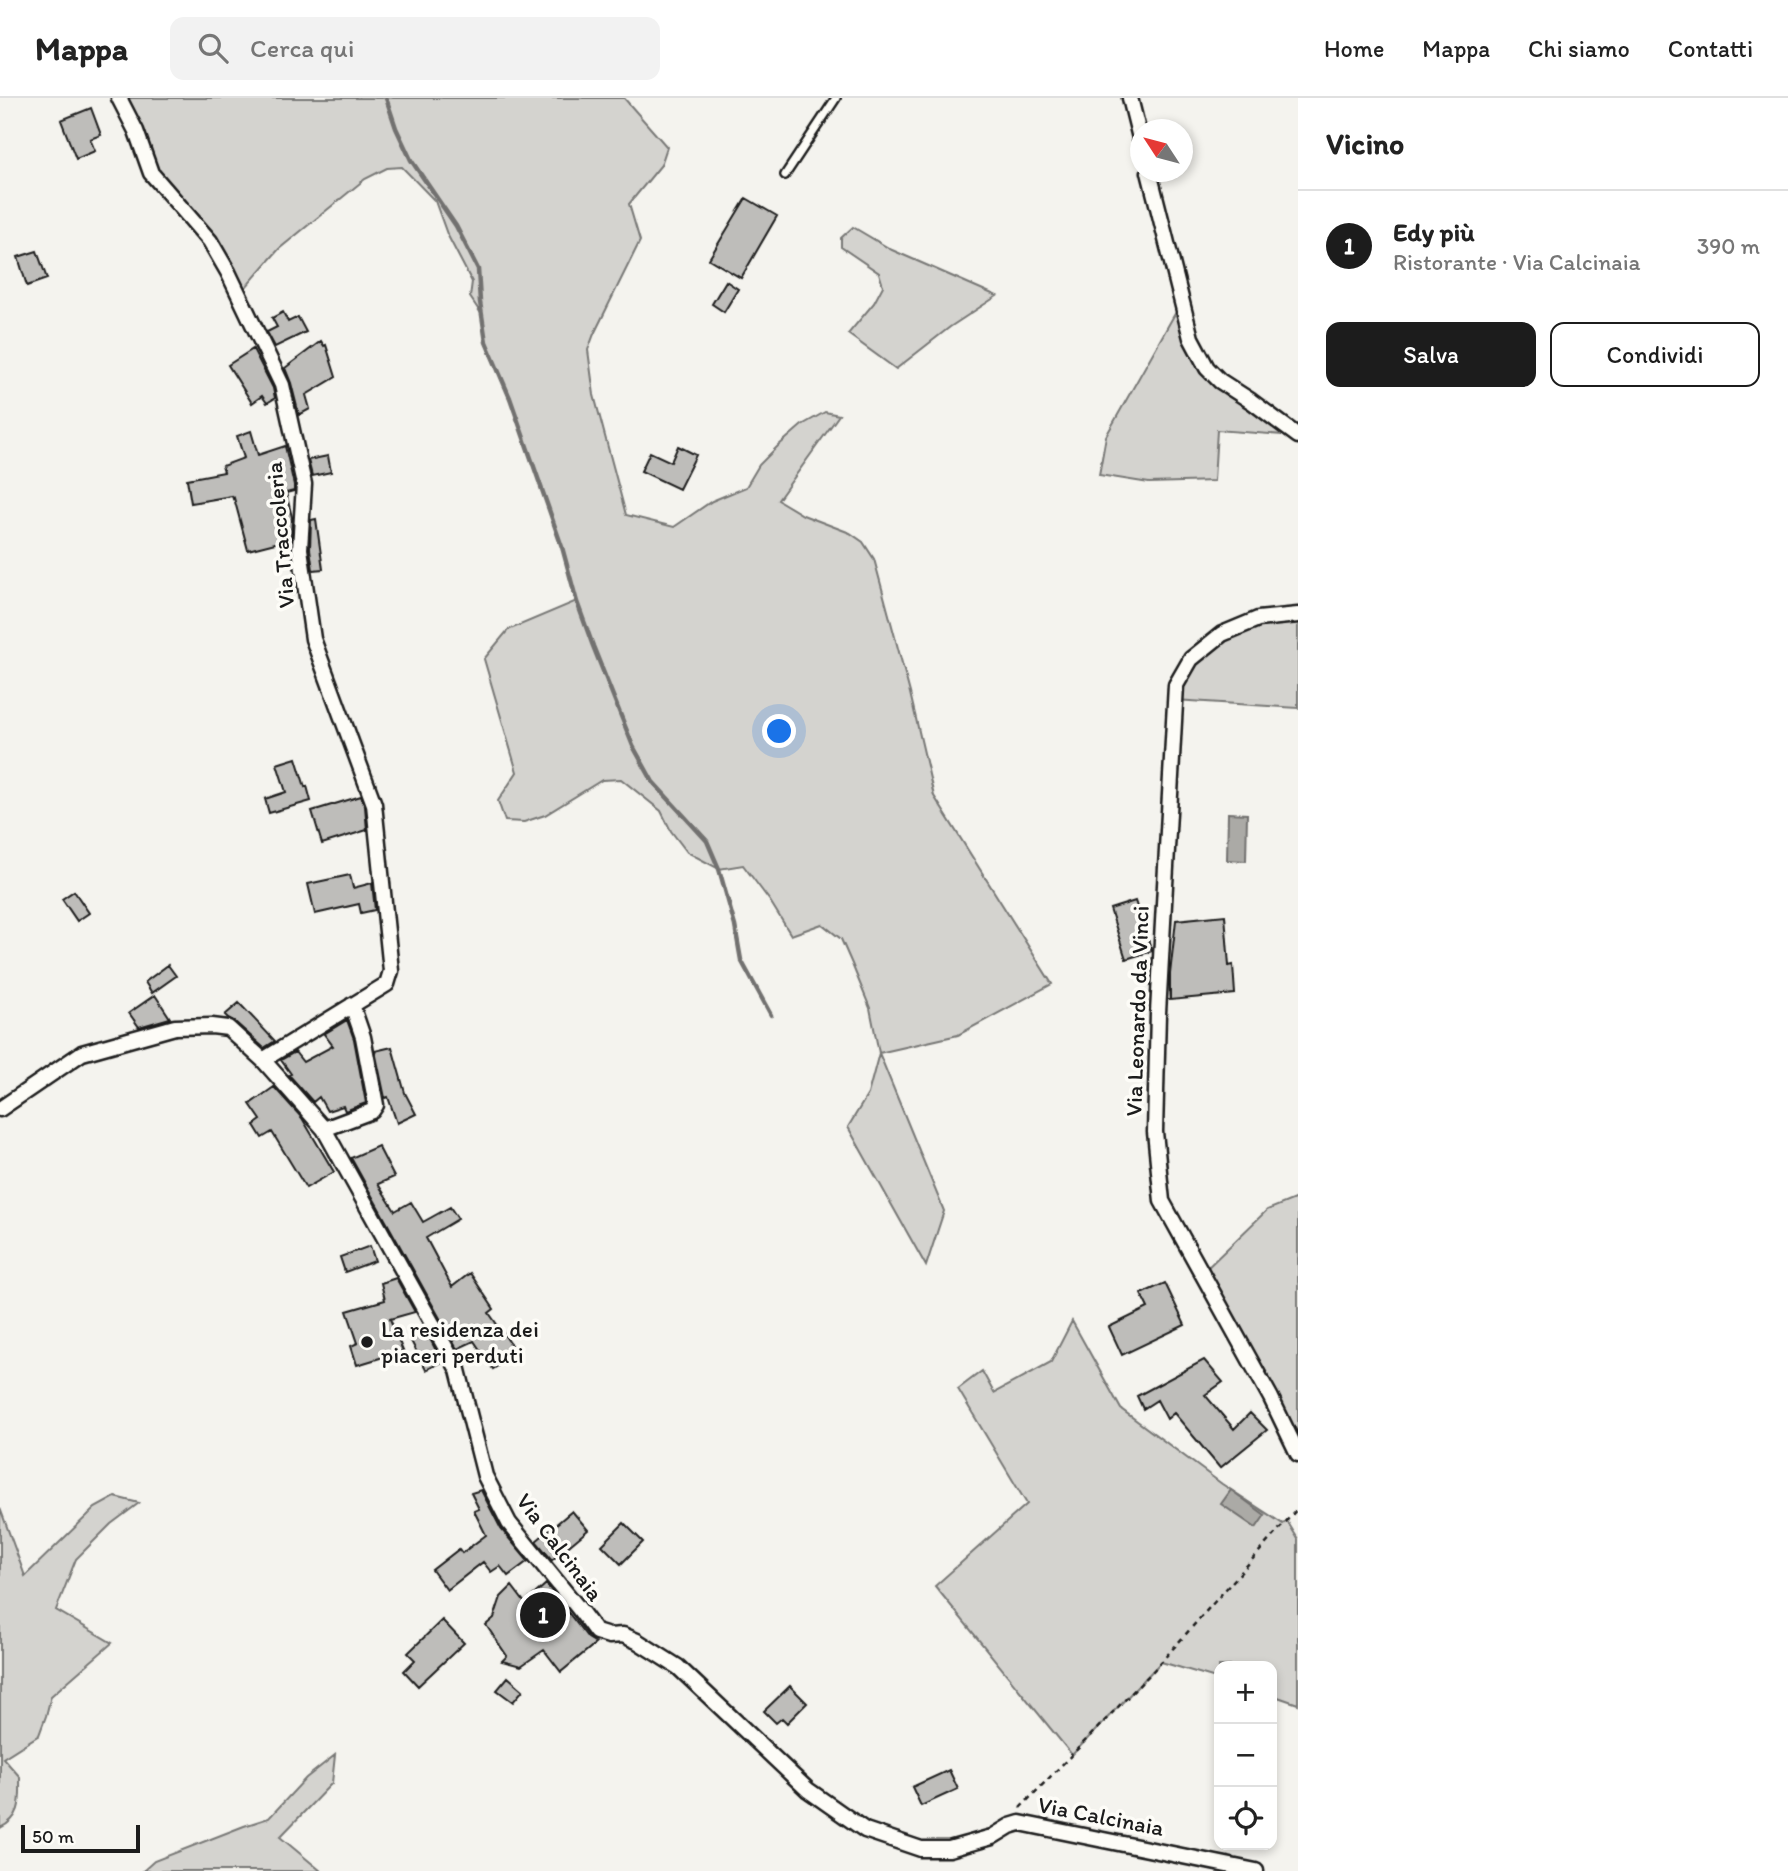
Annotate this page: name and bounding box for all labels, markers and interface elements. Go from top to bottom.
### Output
search box [170,17,660,80]
text: Mappa [35,29,128,68]
icon: search [194,29,232,67]
text: Cerca qui [250,32,354,64]
text: Home [1324,34,1384,63]
text: Mappa [1422,34,1490,63]
text: Chi siamo [1528,34,1630,63]
text: Contatti [1668,34,1753,63]
north arrow [1130,119,1193,182]
text: Vicino [1326,125,1404,162]
text: Edy più [1393,216,1475,248]
text: 1 [1344,232,1354,260]
text: 390 m [1697,232,1760,260]
text: Ristorante · Via Calcinaia [1393,248,1641,276]
button: Salva [1326,322,1536,387]
button: Condividi [1550,322,1760,387]
street label: Via Traccoleria [260,461,300,609]
your location [762,714,796,748]
street label: Via Leonardo da Vinci [1119,905,1155,1117]
place label: La residenza dei piaceri perduti [381,1315,539,1369]
marker: La residenza dei piaceri perduti [359,1334,375,1350]
street label: Via Calcinaia [510,1488,610,1606]
pin: 1 [520,1589,566,1641]
map controls [1214,1661,1277,1850]
button: + [1214,1661,1277,1724]
button: − [1214,1724,1277,1787]
button: locate [1214,1787,1277,1850]
street label: Via Calcinaia [1036,1790,1166,1842]
scale bar [21,1822,140,1854]
text: 50 m [32,1825,74,1848]

